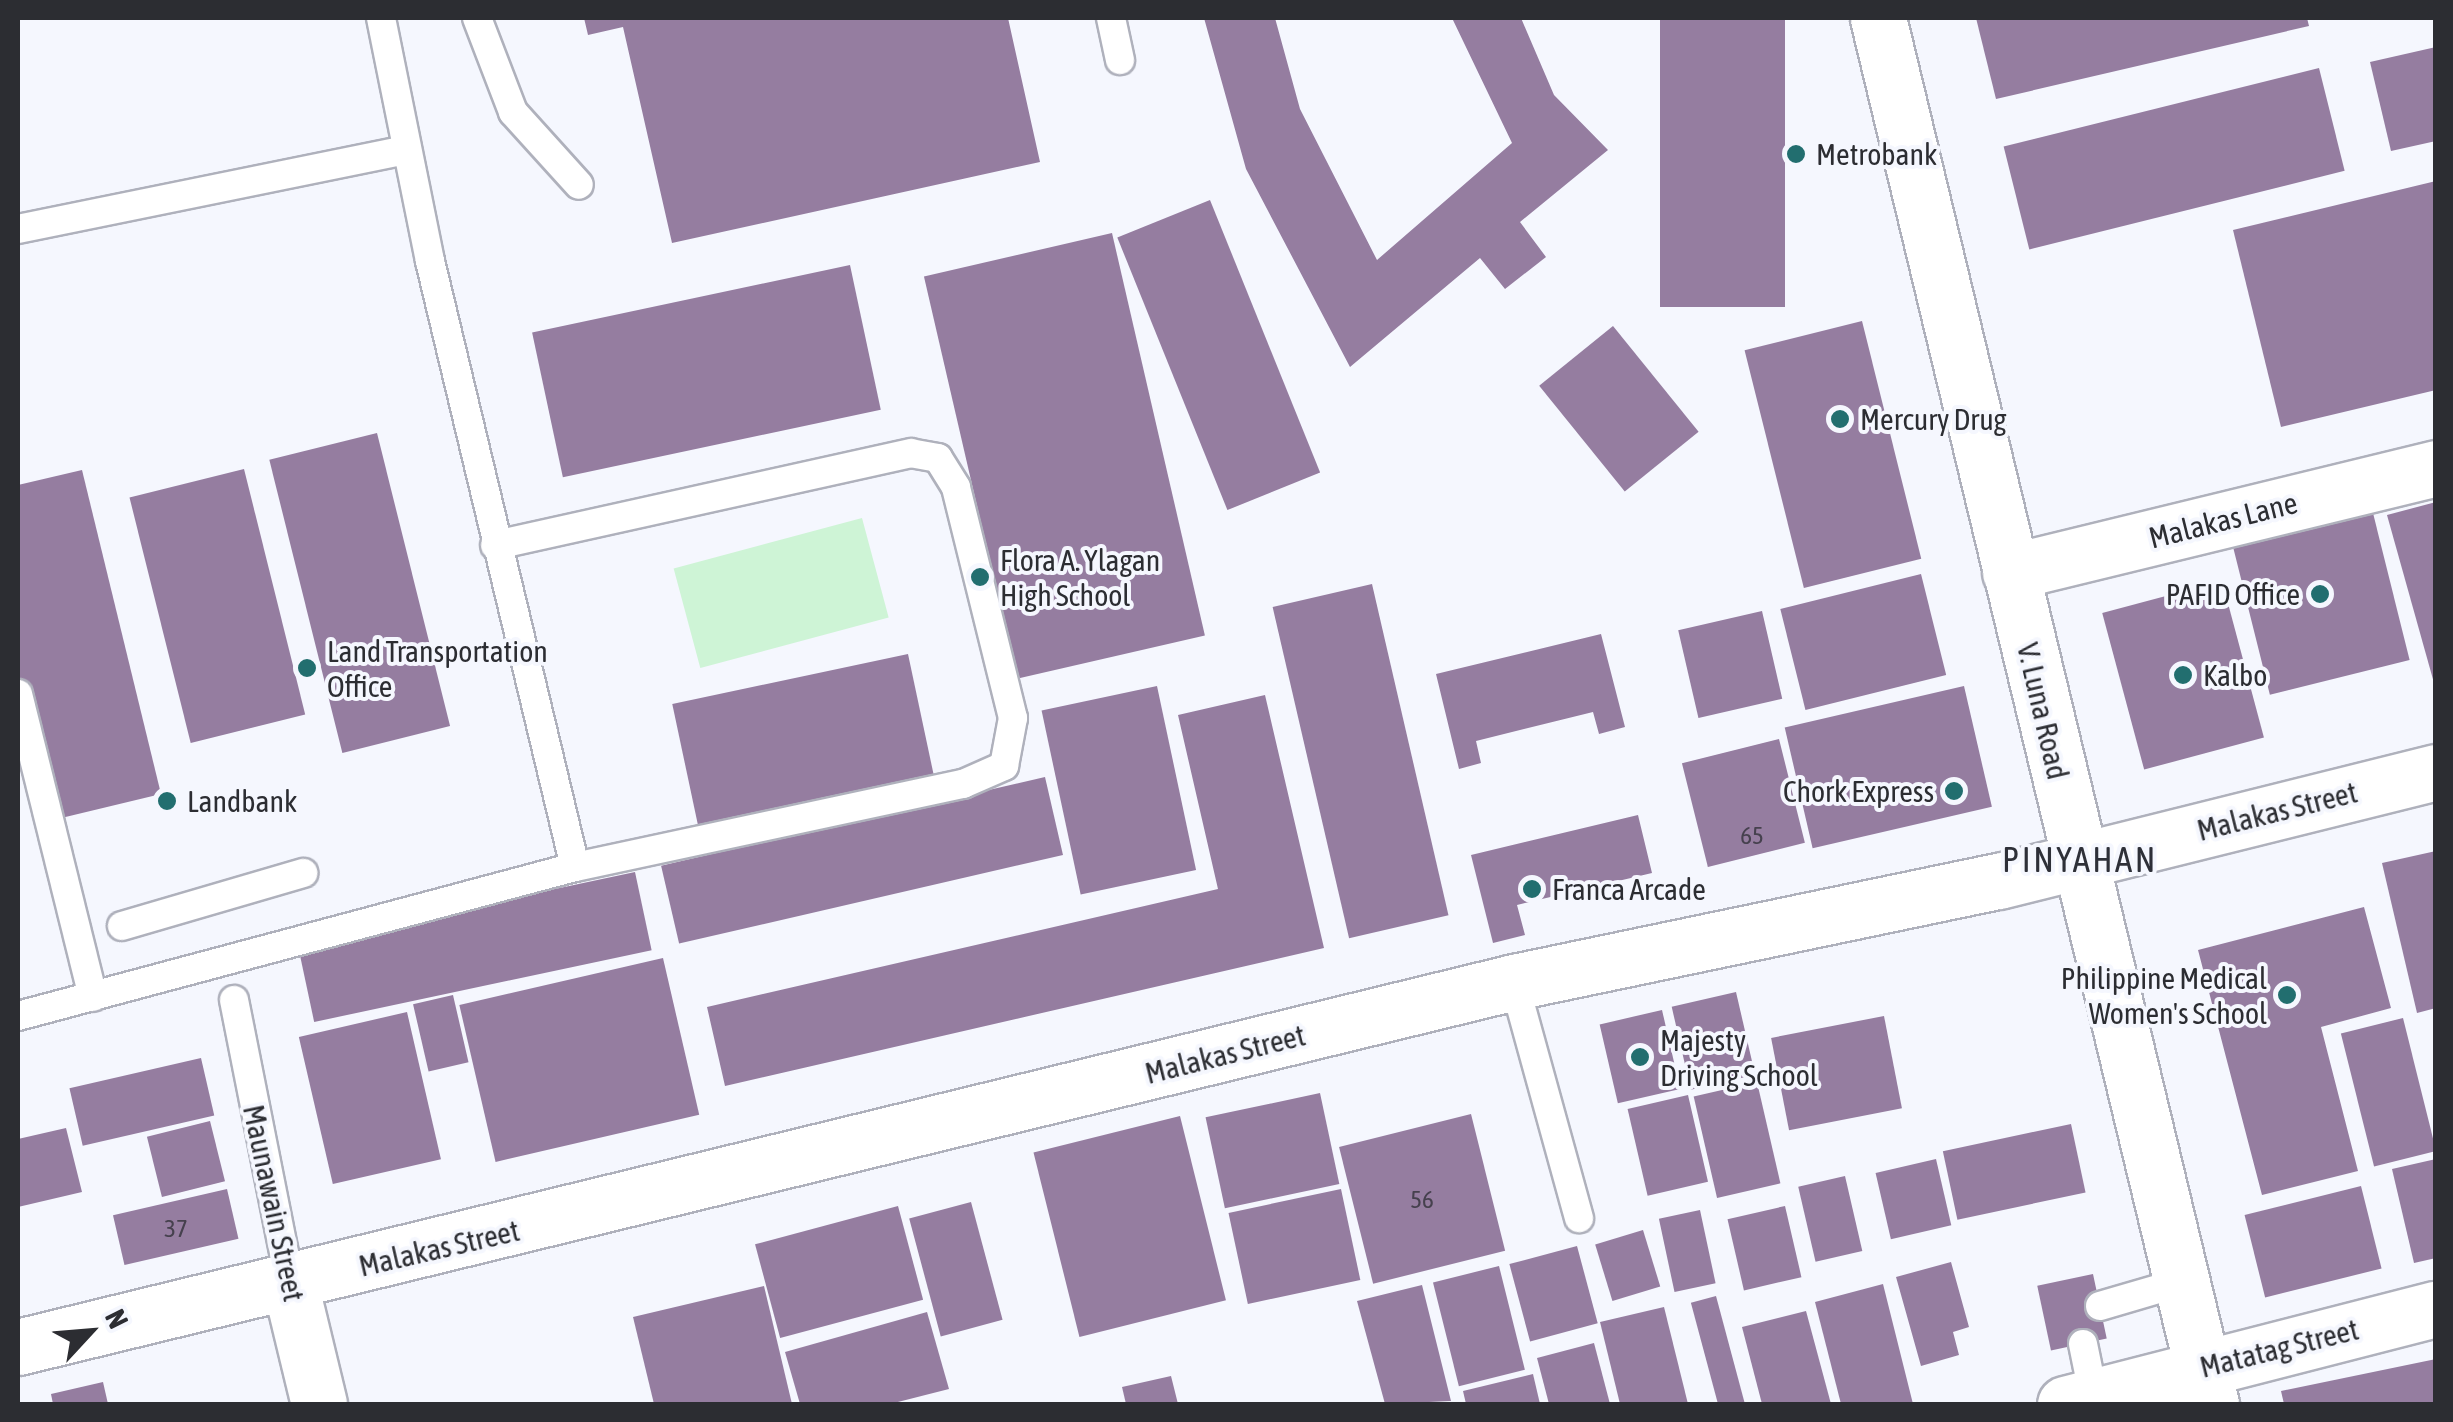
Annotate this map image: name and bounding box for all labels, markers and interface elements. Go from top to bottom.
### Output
place label: Metrobank [1816,136,1937,172]
marker: Metrobank [1785,143,1807,165]
place label: Mercury Drug [1860,401,2007,437]
marker: Mercury Drug [1829,408,1851,430]
street label: Malakas Lane [2145,484,2301,556]
place label: Flora A. Ylagan High School [1000,542,1160,612]
marker: Flora A. Ylagan High School [969,566,991,588]
place label: PAFID Office [2166,576,2300,612]
marker: PAFID Office [2309,583,2331,605]
place label: Land Transportation Office [327,633,548,704]
street label: V. Luna Road [2010,639,2076,783]
marker: Land Transportation Office [296,657,318,679]
place label: Kalbo [2203,657,2267,693]
marker: Kalbo [2172,664,2194,686]
place label: Chork Express [1783,773,1934,809]
street label: Malakas Street [2193,774,2361,848]
marker: Chork Express [1943,780,1965,802]
place label: Landbank [187,783,297,819]
marker: Landbank [156,790,178,812]
house number: 65 [1740,820,1764,850]
district label: PINYAHAN [2002,838,2158,880]
place label: Franca Arcade [1552,871,1706,907]
marker: Franca Arcade [1521,878,1543,900]
place label: Philippine Medical Women's School [2061,960,2267,1030]
marker: Philippine Medical Women's School [2276,984,2298,1006]
street label: Malakas Street [1141,1017,1309,1091]
place label: Majesty Driving School [1660,1022,1818,1092]
marker: Majesty Driving School [1629,1046,1651,1068]
street label: Maunawain Street [236,1101,312,1305]
house number: 56 [1410,1184,1434,1214]
street label: Malakas Street [355,1212,523,1284]
house number: 37 [164,1213,188,1243]
north arrow [40,1282,140,1382]
text: N [99,1304,135,1333]
street label: Matatag Street [2196,1311,2362,1385]

